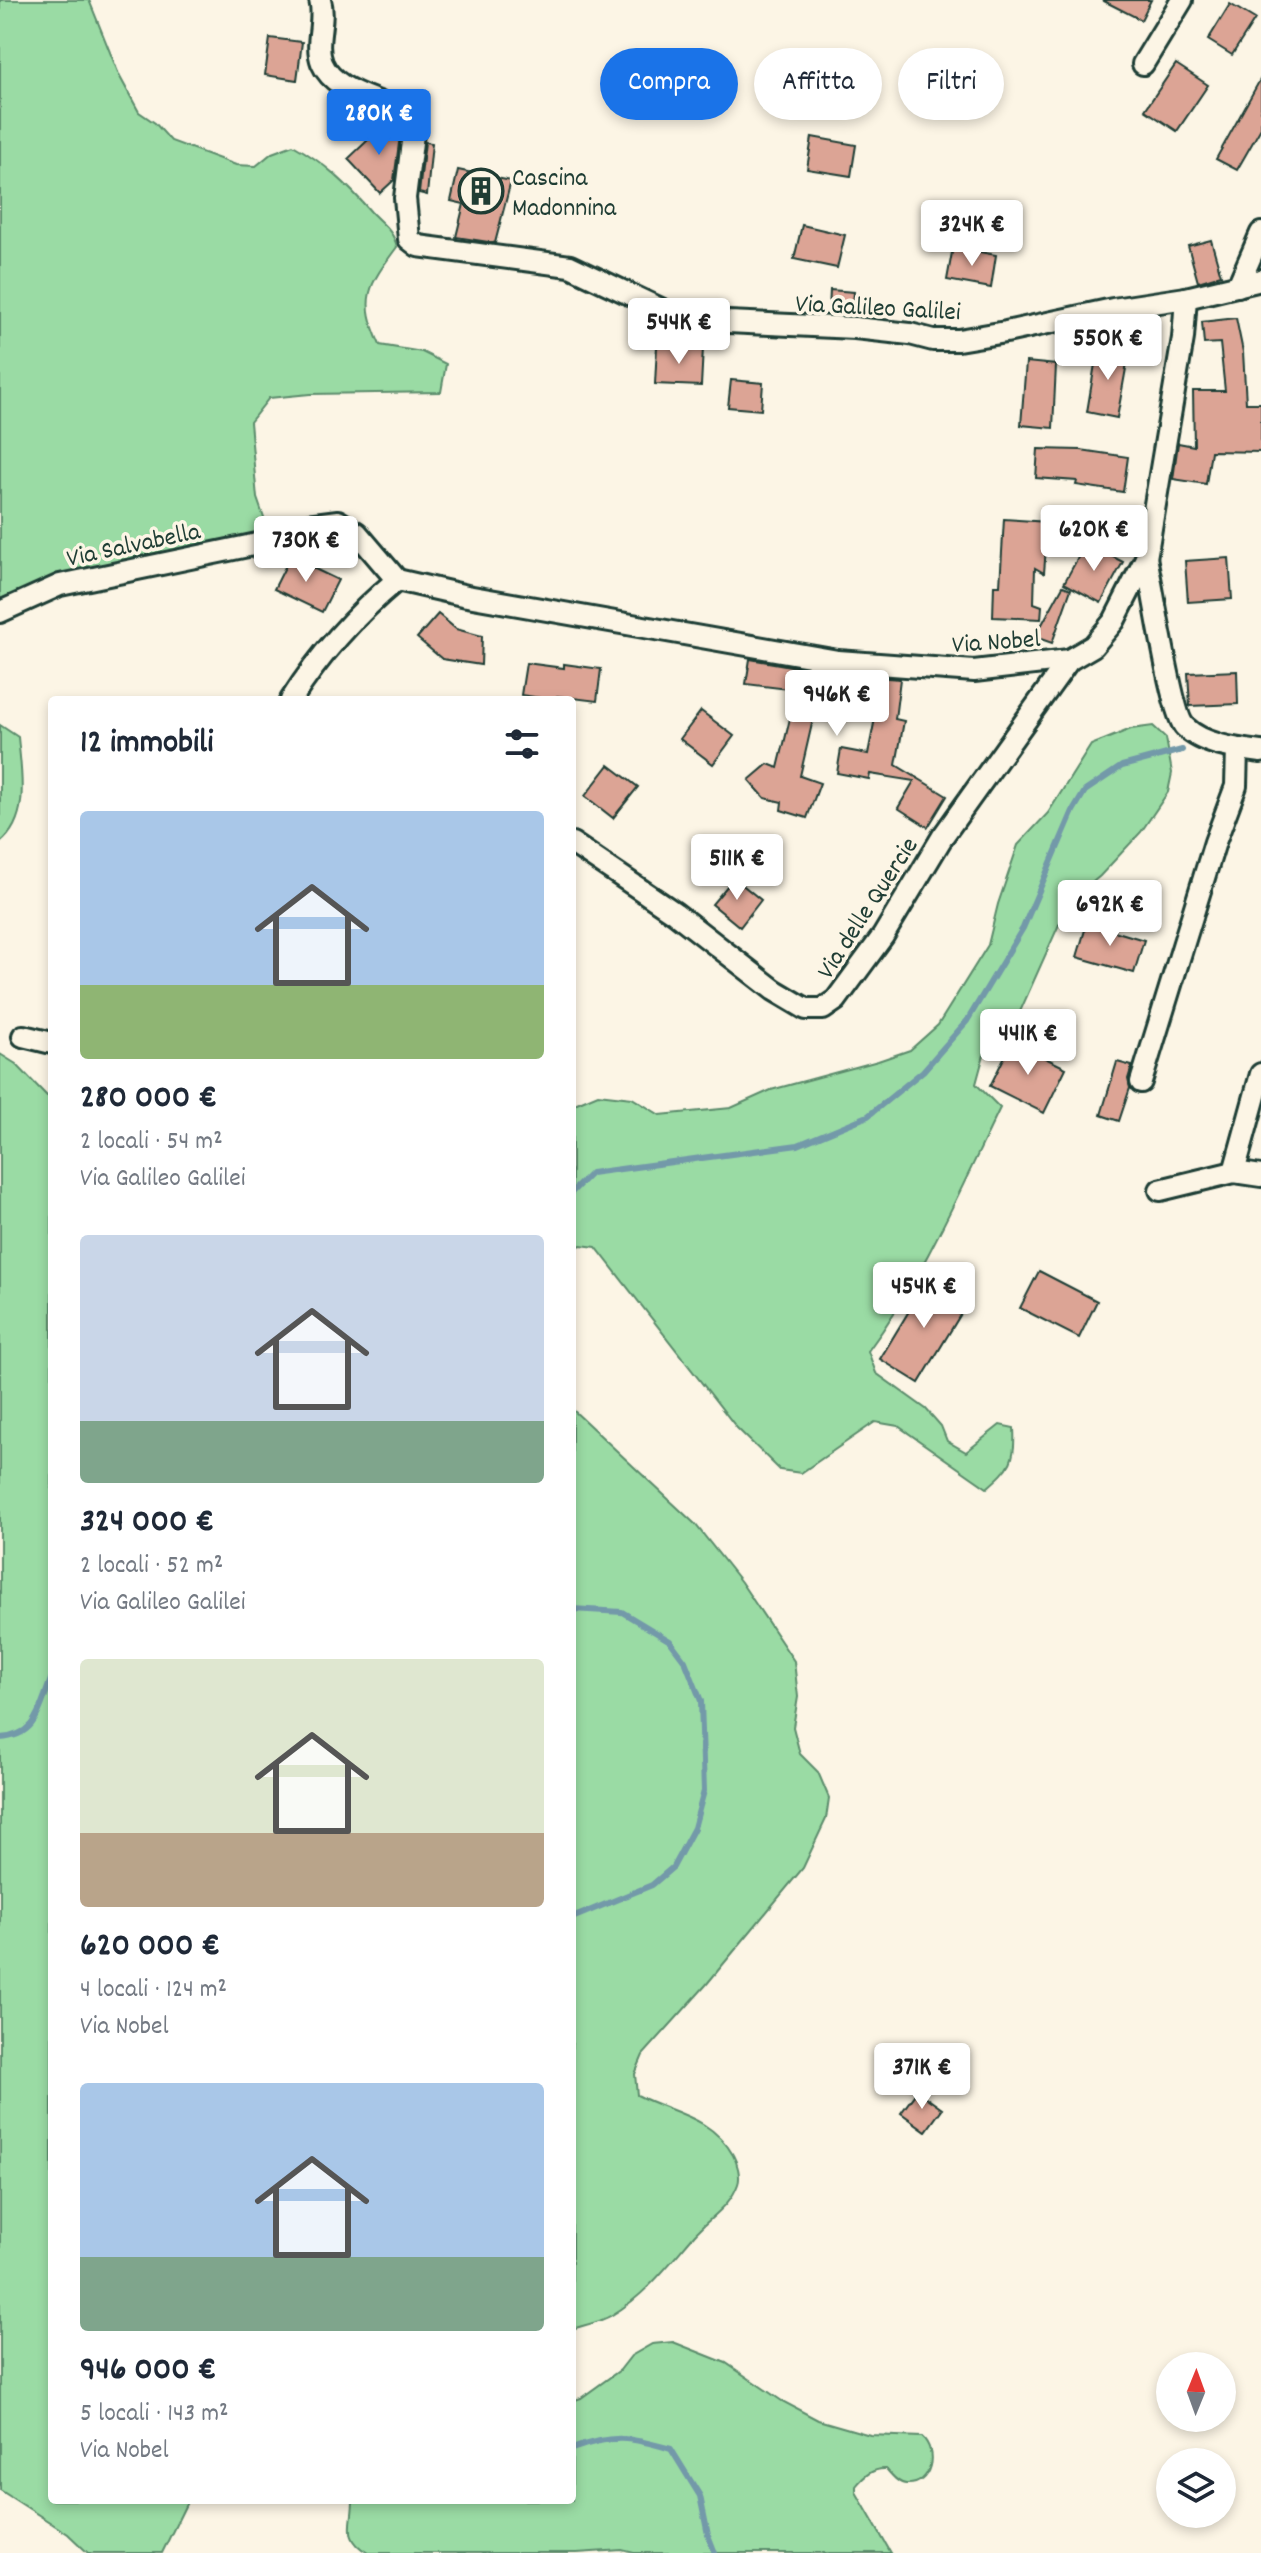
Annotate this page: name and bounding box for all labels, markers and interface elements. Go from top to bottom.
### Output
chip: Compra [600,48,738,120]
chip: Affitta [754,48,882,120]
chip: Filtri [898,48,1004,120]
pin: 280K € [314,89,444,157]
text: 280K € [345,96,413,133]
place label: Cascina Madonnina [512,161,617,228]
building icon: Cascina Madonnina [457,167,505,215]
pin: 324K € [907,200,1037,268]
text: 324K € [939,207,1005,244]
street label: Via Galileo Galilei [794,287,962,332]
pin: 544K € [614,298,744,366]
text: 544K € [646,305,712,342]
pin: 550K € [1043,314,1173,382]
text: 550K € [1073,321,1143,358]
pin: 620K € [1029,505,1159,573]
text: 620K € [1059,512,1129,549]
street label: Via Salvabella [64,514,205,579]
pin: 730K € [241,516,371,584]
text: 730K € [272,523,340,560]
street label: Via Nobel [951,622,1042,665]
pin: 946K € [772,670,902,738]
text: 946K € [803,677,871,714]
text: 12 immobili [80,720,213,769]
icon: filters [500,722,544,766]
street label: Via delle Quercie [809,831,929,987]
pin: 511K € [672,834,802,902]
text: 511K € [709,841,765,878]
icon: home [240,863,384,1007]
pin: 692K € [1045,880,1175,948]
text: 692K € [1076,887,1144,924]
pin: 441K € [963,1009,1093,1077]
text: 441K € [998,1016,1058,1053]
text: 280 000 € [80,1075,217,1124]
text: 2 locali · 54 m² [80,1124,223,1161]
text: Via Galileo Galilei [80,1161,246,1198]
pin: 454K € [859,1262,989,1330]
text: 454K € [891,1269,957,1306]
icon: home [240,1287,384,1431]
text: 324 000 € [80,1499,214,1548]
text: 2 locali · 52 m² [80,1548,223,1585]
text: Via Galileo Galilei [80,1585,246,1622]
icon: home [240,1711,384,1855]
text: 620 000 € [80,1923,220,1972]
text: 4 locali · 124 m² [80,1972,227,2009]
text: Via Nobel [80,2009,169,2046]
pin: 371K € [857,2043,987,2111]
text: 371K € [892,2050,952,2087]
icon: home [240,2135,384,2279]
text: 946 000 € [80,2347,216,2396]
north arrow [1156,2352,1236,2432]
map controls [1156,2352,1236,2528]
text: 5 locali · 143 m² [80,2396,229,2433]
text: Via Nobel [80,2433,169,2470]
button: layers [1156,2448,1236,2528]

